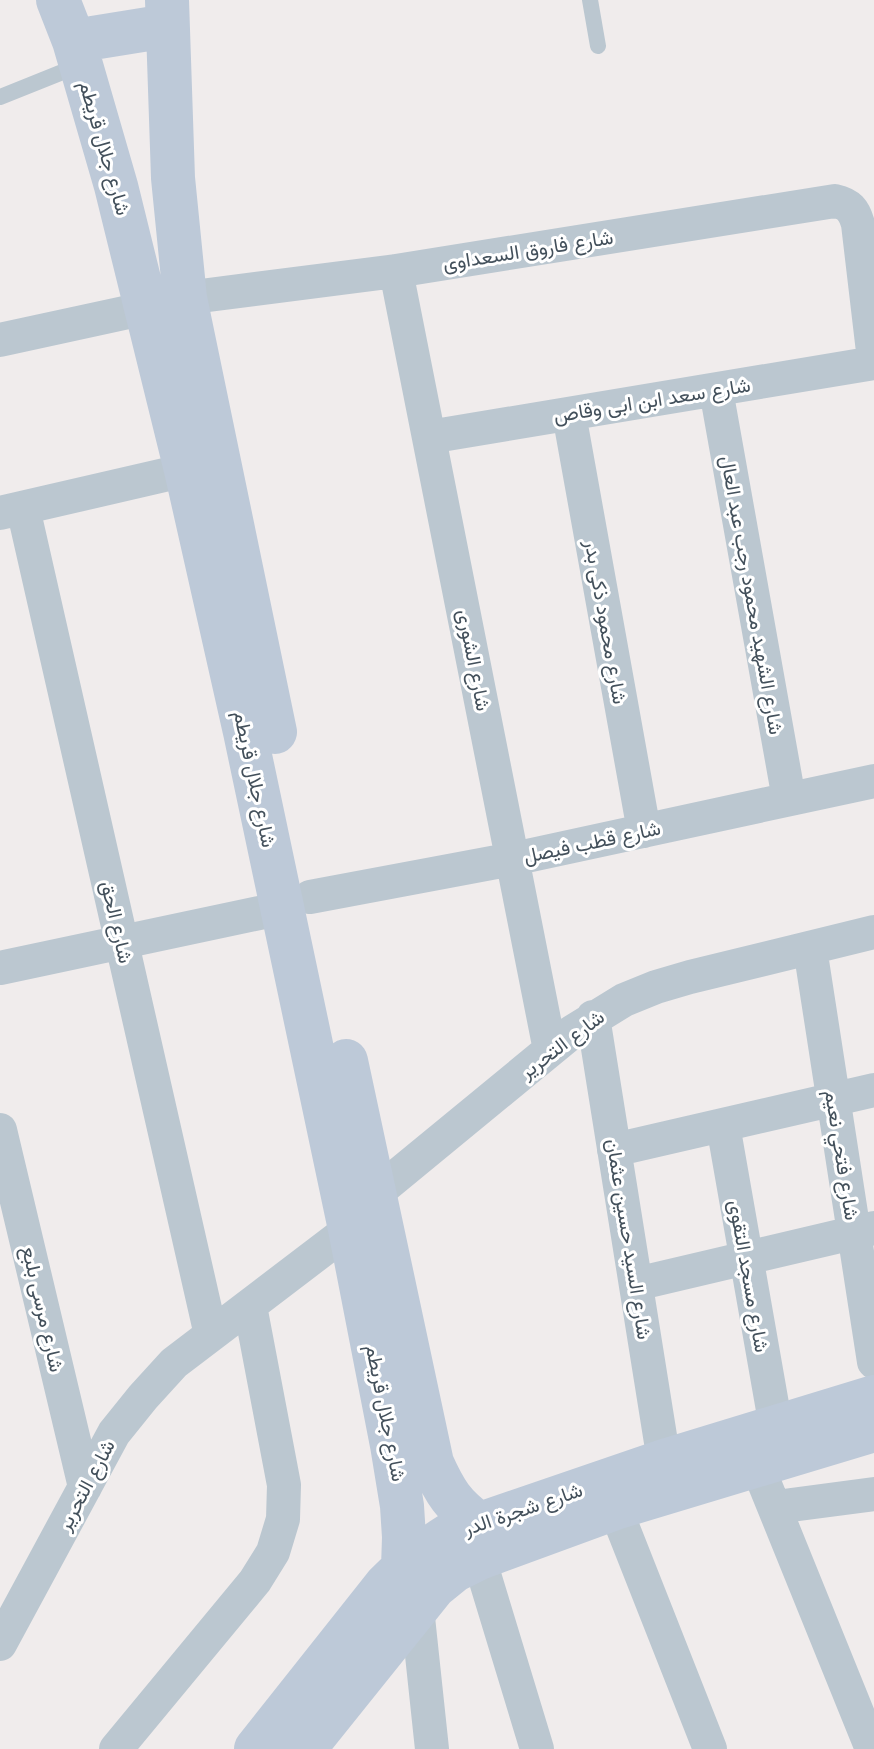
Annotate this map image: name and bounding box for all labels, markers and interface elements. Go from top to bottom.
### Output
street label: شارع جلال قريطم [72,78,136,219]
street label: شارع فاروق السعداوى [441,225,615,277]
street label: شارع سعد ابن ابى وقاص [552,373,753,429]
street label: شارع الشهيد محمود رجب عبد العال [714,454,788,737]
street label: شارع محمود ذكى بدر [578,537,632,706]
street label: شارع الشورى [450,607,496,713]
street label: شارع جلال قريطم [227,709,281,850]
street label: شارع قطب فيصل [521,816,663,870]
street label: شارع الحق [94,879,138,966]
street label: شارع التحرير [514,1004,610,1086]
street label: شارع فتحي نعيم [815,1088,864,1223]
street label: شارع السيد حسين عثمان [599,1137,657,1341]
street label: شارع مسجد التقوى [722,1198,774,1354]
street label: شارع مرسى بلبع [15,1244,69,1375]
street label: شارع جلال قريطم [359,1342,411,1484]
street label: شارع التحرير [52,1435,122,1536]
street label: شارع شجرة الدر [459,1477,586,1543]

